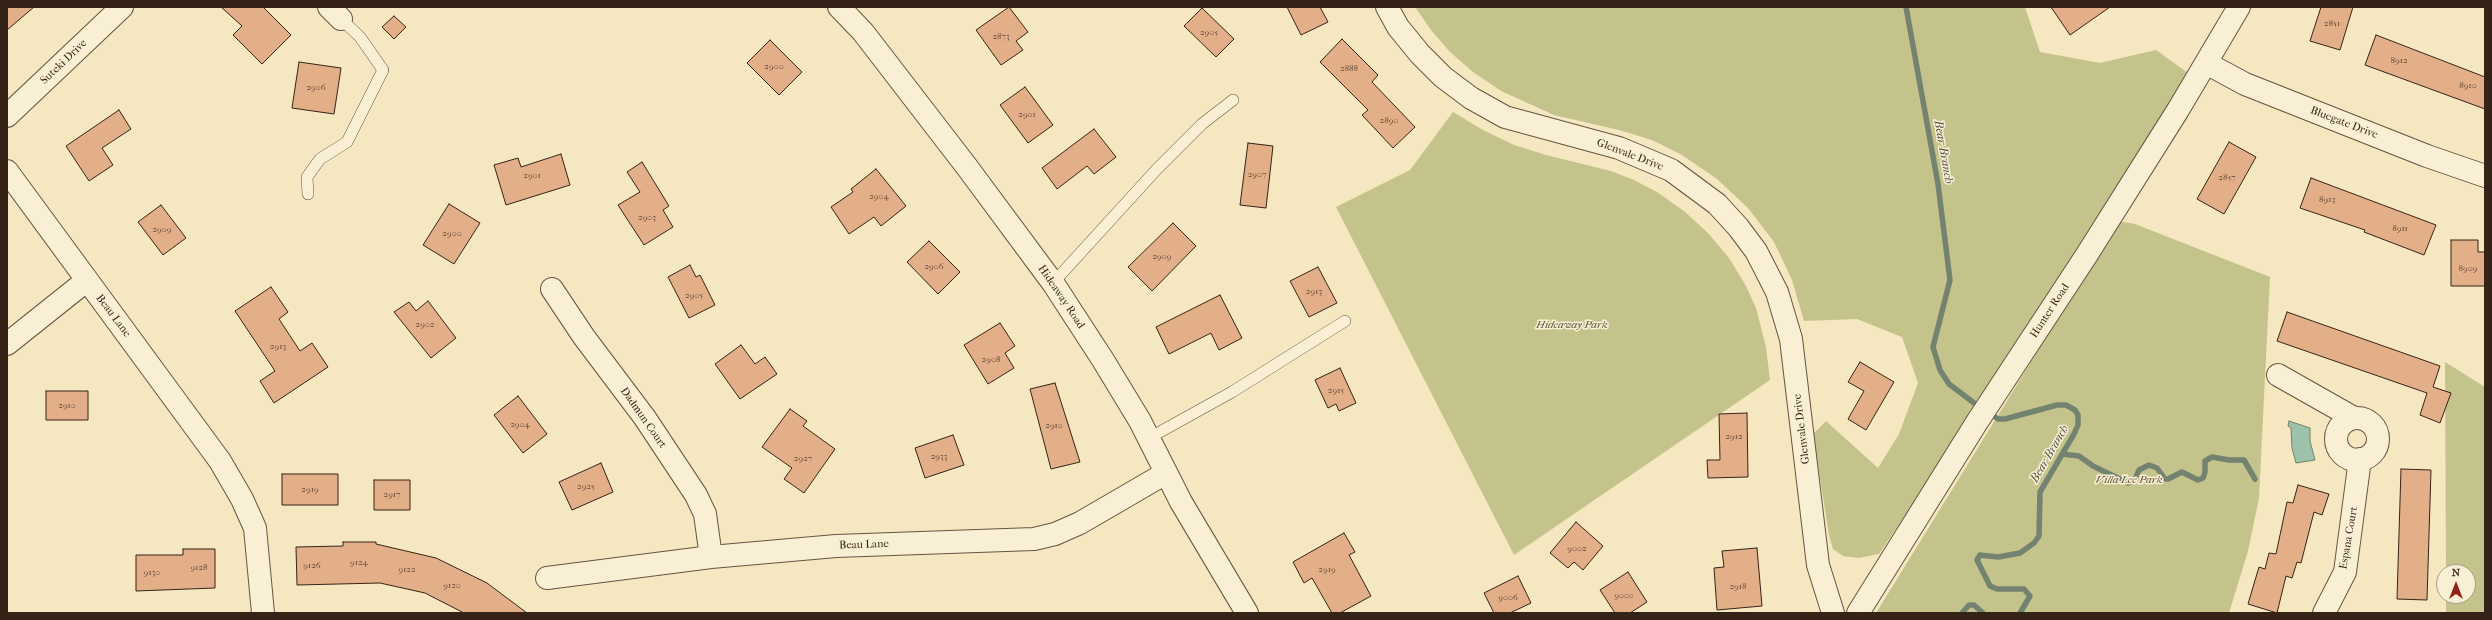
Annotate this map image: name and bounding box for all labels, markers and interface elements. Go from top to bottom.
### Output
house number: 2851 [2324,19,2340,29]
house number: 2905 [1200,28,1218,38]
house number: 2873 [992,32,1010,42]
street label: Suteki Drive [38,37,90,87]
house number: 8912 [2390,56,2408,66]
house number: 2900 [764,62,784,72]
house number: 2888 [1340,64,1358,74]
house number: 8910 [2459,81,2477,91]
house number: 2906 [306,83,326,93]
street label: Bluegate Drive [2308,104,2380,142]
house number: 2901 [1018,110,1036,120]
house number: 2890 [1380,116,1398,126]
water label: Bear Branch [1930,119,1956,185]
street label: Glenvale Drive [1595,136,1665,174]
house number: 2907 [1248,170,1266,180]
house number: 2901 [523,171,541,181]
house number: 2857 [2218,173,2236,183]
house number: 2904 [869,192,889,202]
house number: 8913 [2319,195,2335,205]
house number: 2903 [638,213,656,223]
house number: 8911 [2392,224,2408,234]
house number: 2909 [152,225,172,235]
house number: 2900 [442,229,462,239]
house number: 2909 [1152,252,1172,262]
house number: 2906 [924,262,944,272]
street label: Hideaway Road [1035,263,1087,331]
house number: 8909 [2459,264,2477,274]
street label: Hunter Road [2028,281,2072,341]
house number: 2913 [1306,287,1322,297]
house number: 2905 [685,291,703,301]
street label: Beau Lane [93,292,133,340]
park label: Hideaway Park [1536,318,1608,332]
house number: 2902 [416,320,434,330]
house number: 2913 [270,342,286,352]
house number: 2908 [982,355,1000,365]
street label: Dadmun Court [617,385,669,451]
house number: 2915 [1328,386,1344,396]
street label: Glenvale Drive [1791,393,1813,465]
house number: 2910 [58,401,76,411]
house number: 2904 [510,420,530,430]
house number: 2910 [1045,421,1063,431]
water label: Bear Branch [2028,423,2072,485]
house number: 2912 [1725,432,1743,442]
house number: 2933 [931,452,947,462]
house number: 2927 [794,454,812,464]
park label: Villa Lee Park [2096,473,2162,487]
house number: 2925 [577,482,595,492]
house number: 2919 [301,485,319,495]
house number: 2917 [384,490,400,500]
street label: Espana Court [2337,506,2361,570]
street label: Beau Lane [839,538,889,552]
house number: 9002 [1567,544,1587,554]
house number: 9124 [350,558,368,568]
house number: 9126 [303,561,321,571]
house number: 9128 [190,563,208,573]
north arrow [2436,564,2476,604]
house number: 9122 [398,565,416,575]
house number: 2919 [1318,565,1336,575]
text: N [2452,566,2460,579]
house number: 9130 [144,568,160,578]
house number: 9120 [443,581,461,591]
house number: 2918 [1729,582,1747,592]
house number: 9000 [1614,591,1634,601]
house number: 9006 [1498,593,1518,603]

